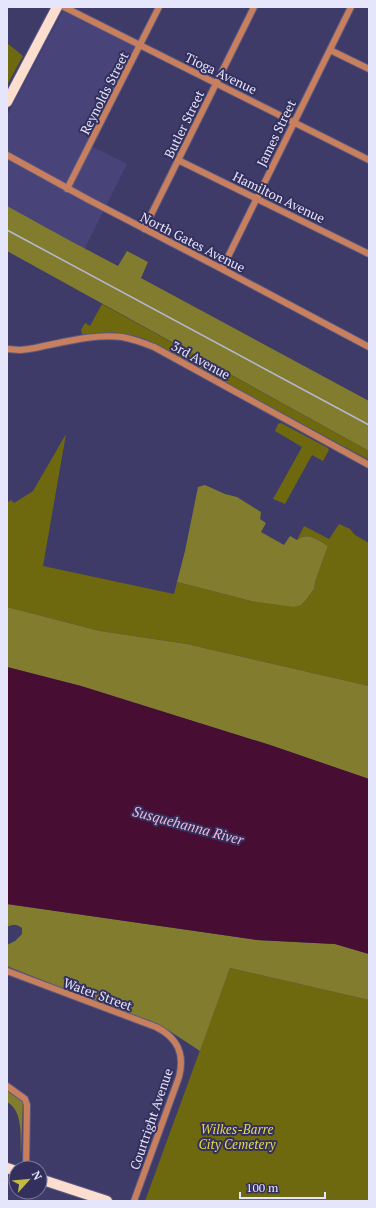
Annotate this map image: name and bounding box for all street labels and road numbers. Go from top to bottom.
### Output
street label: Reynolds Street [75,48,133,137]
street label: Tioga Avenue [182,48,260,98]
street label: Butler Street [160,87,208,161]
street label: James Street [252,96,300,169]
street label: Hamilton Avenue [230,167,328,227]
street label: North Gates Avenue [138,208,248,276]
street label: 3rd Avenue [168,336,234,384]
street label: Water Street [61,973,135,1015]
street label: Courtright Avenue [125,1066,177,1172]

